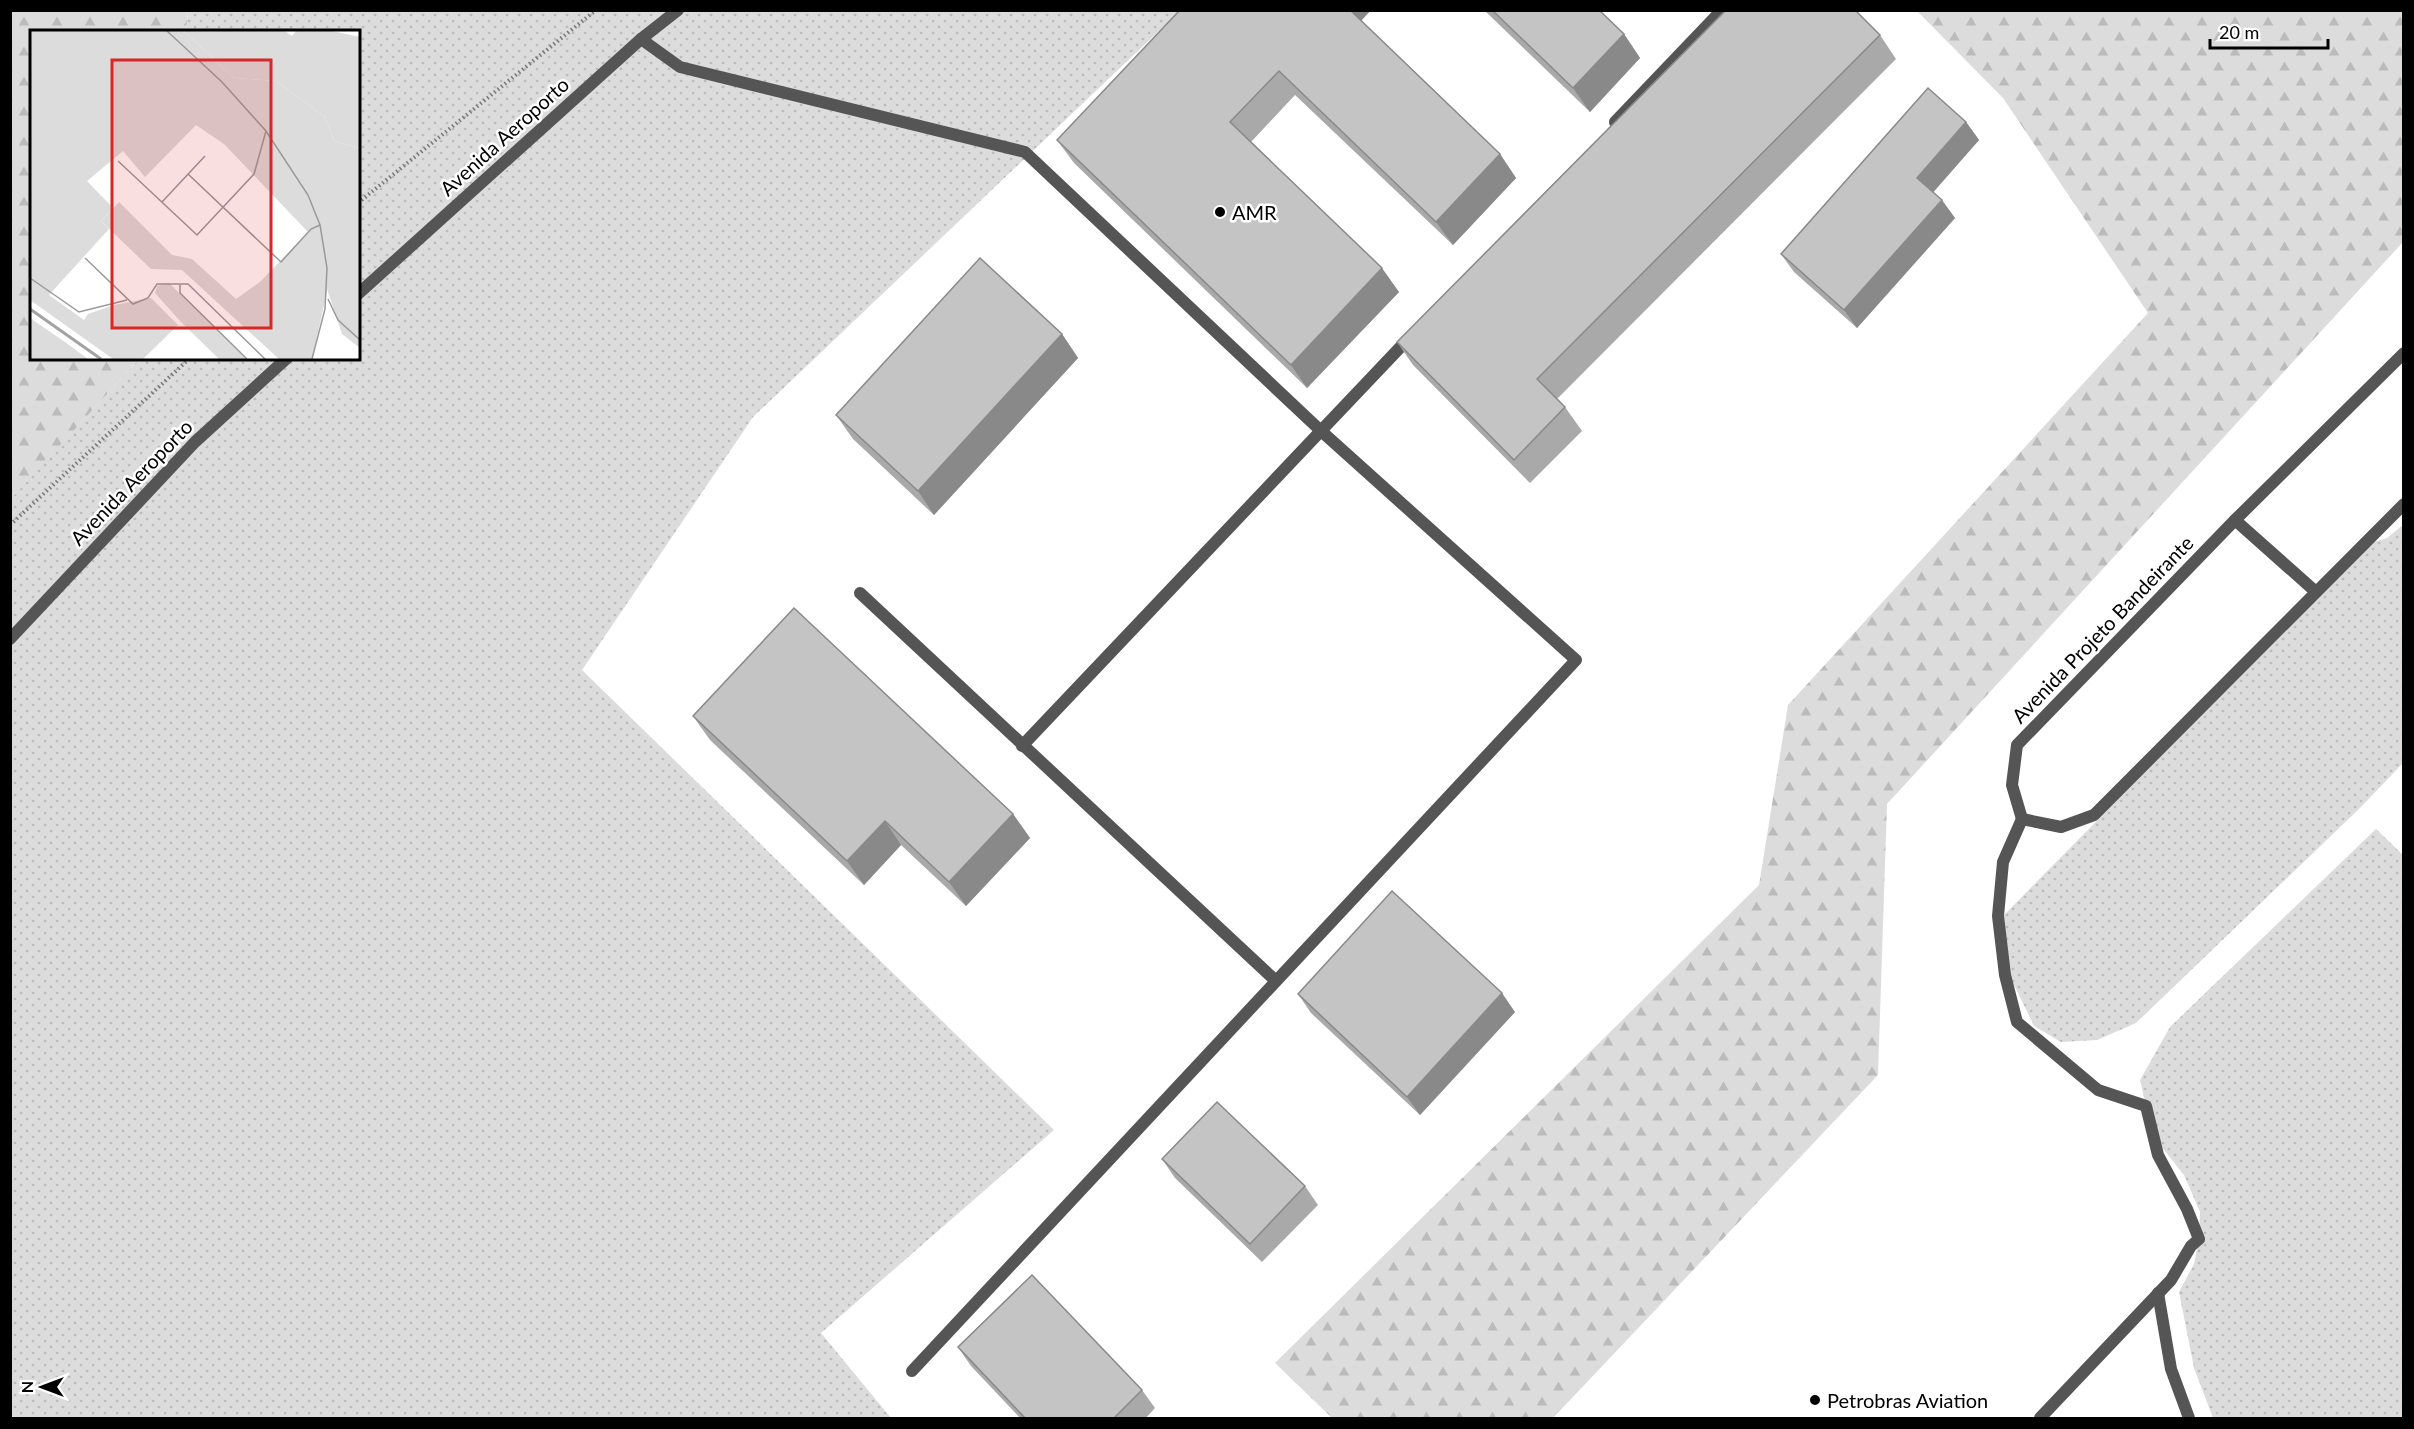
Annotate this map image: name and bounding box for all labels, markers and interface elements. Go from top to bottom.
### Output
scale bar [2210,12,2328,50]
text: 20 m [2219,21,2259,43]
inset map [30,30,360,360]
street label: Avenida Aeroporto [435,72,573,200]
place label: AMR [1232,200,1277,224]
marker: AMR [1213,205,1227,219]
street label: Avenida Aeroporto [65,414,197,550]
street label: Avenida Projeto Bandeirante [2006,531,2198,727]
north arrow [12,1357,72,1417]
text: N [17,1381,36,1393]
place label: Petrobras Aviation [1827,1388,1988,1412]
marker: Petrobras Aviation [1808,1393,1822,1407]

